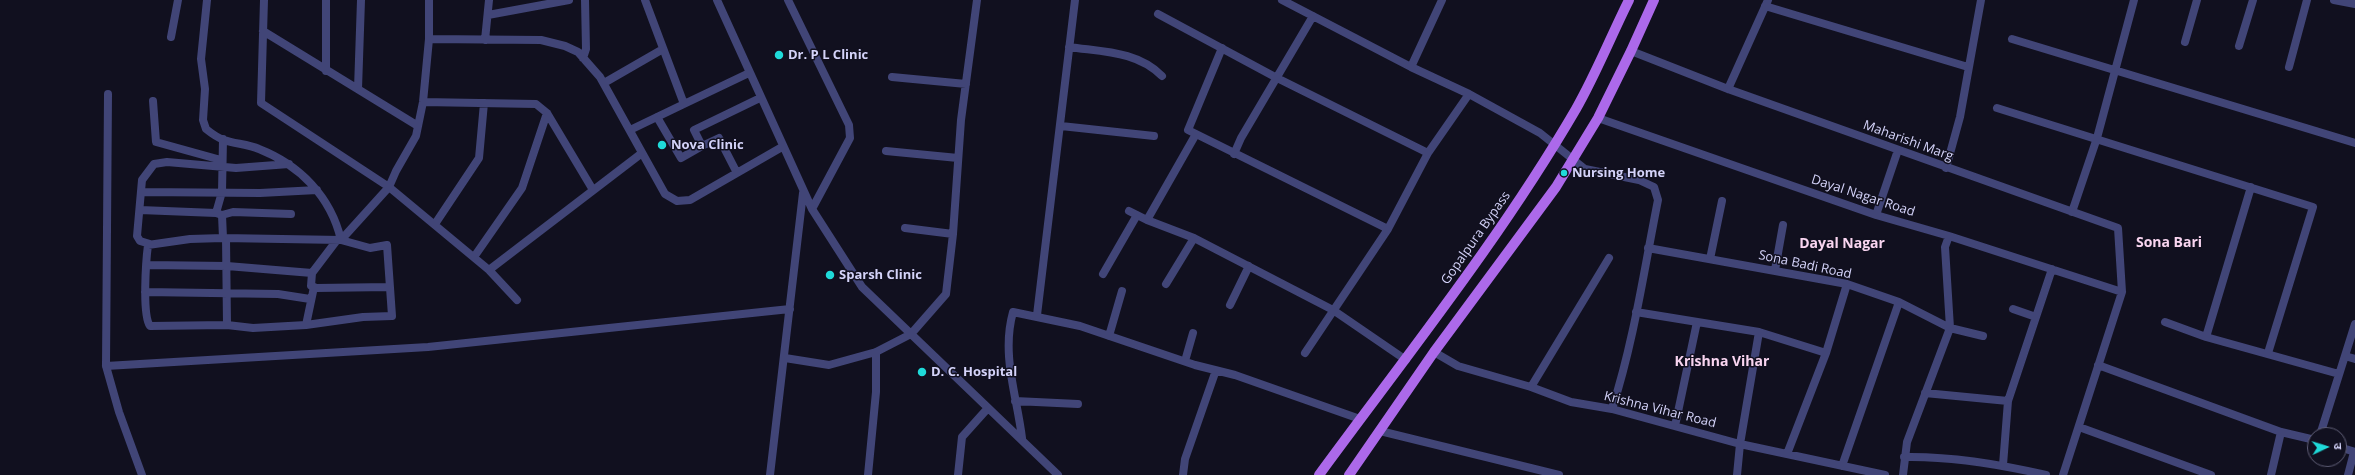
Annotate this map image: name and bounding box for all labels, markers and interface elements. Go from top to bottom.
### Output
place label: Dr. P L Clinic [788,47,868,63]
marker: Dr. P L Clinic [773,49,785,61]
street label: Maharishi Marg [1861,117,1955,165]
place label: Nova Clinic [671,137,744,153]
marker: Nova Clinic [656,139,668,151]
place label: Nursing Home [1572,165,1665,181]
marker: Nursing Home [1559,168,1569,178]
street label: Dayal Nagar Road [1809,172,1917,220]
street label: Gopalpura Bypass [1438,188,1514,288]
district label: Sona Bari [2136,235,2202,251]
district label: Dayal Nagar [1799,236,1885,252]
street label: Sona Badi Road [1757,248,1853,282]
place label: Sparsh Clinic [839,267,922,283]
marker: Sparsh Clinic [824,269,836,281]
district label: Krishna Vihar [1675,354,1769,370]
place label: D. C. Hospital [931,364,1017,380]
marker: D. C. Hospital [916,366,928,378]
street label: Krishna Vihar Road [1602,388,1718,432]
north arrow [2307,427,2347,467]
text: उ [2331,442,2346,450]

